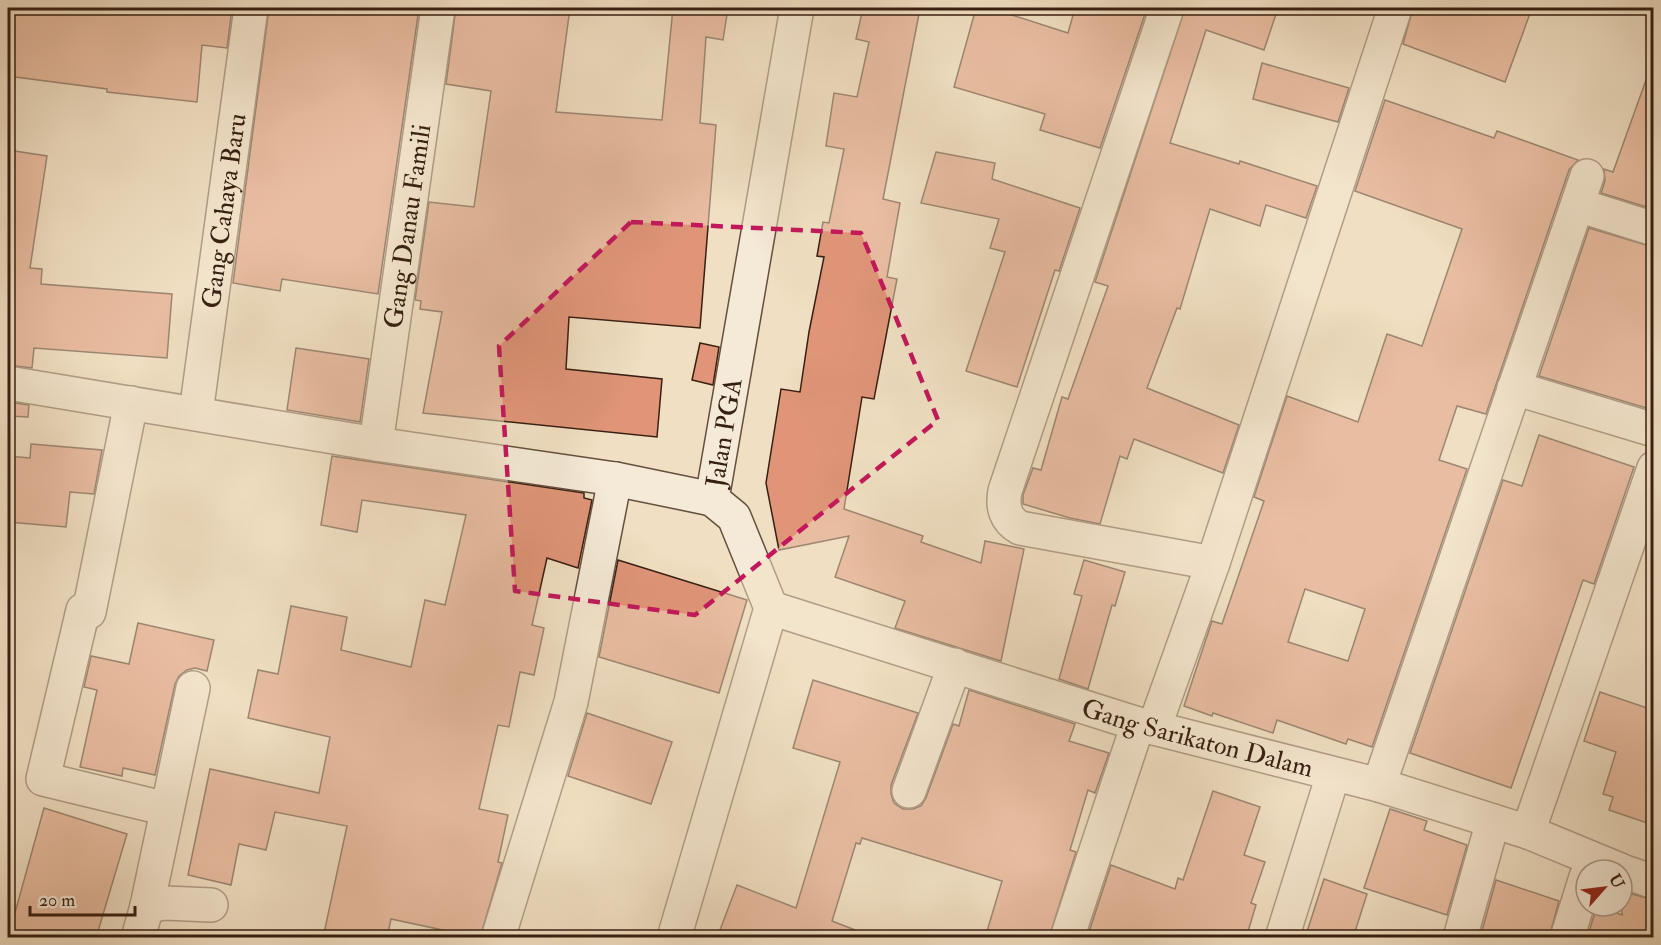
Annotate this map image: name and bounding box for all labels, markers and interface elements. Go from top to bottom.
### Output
street label: Gang Cahaya Baru [195,112,254,310]
street label: Gang Danau Famili [378,122,438,331]
street label: Jalan PGA [699,375,750,491]
street label: Gang Sarikaton Dalam [1078,692,1316,785]
north arrow [1574,858,1634,918]
text: U [1604,871,1629,893]
scale bar [30,879,135,917]
text: 20 m [39,889,75,912]

